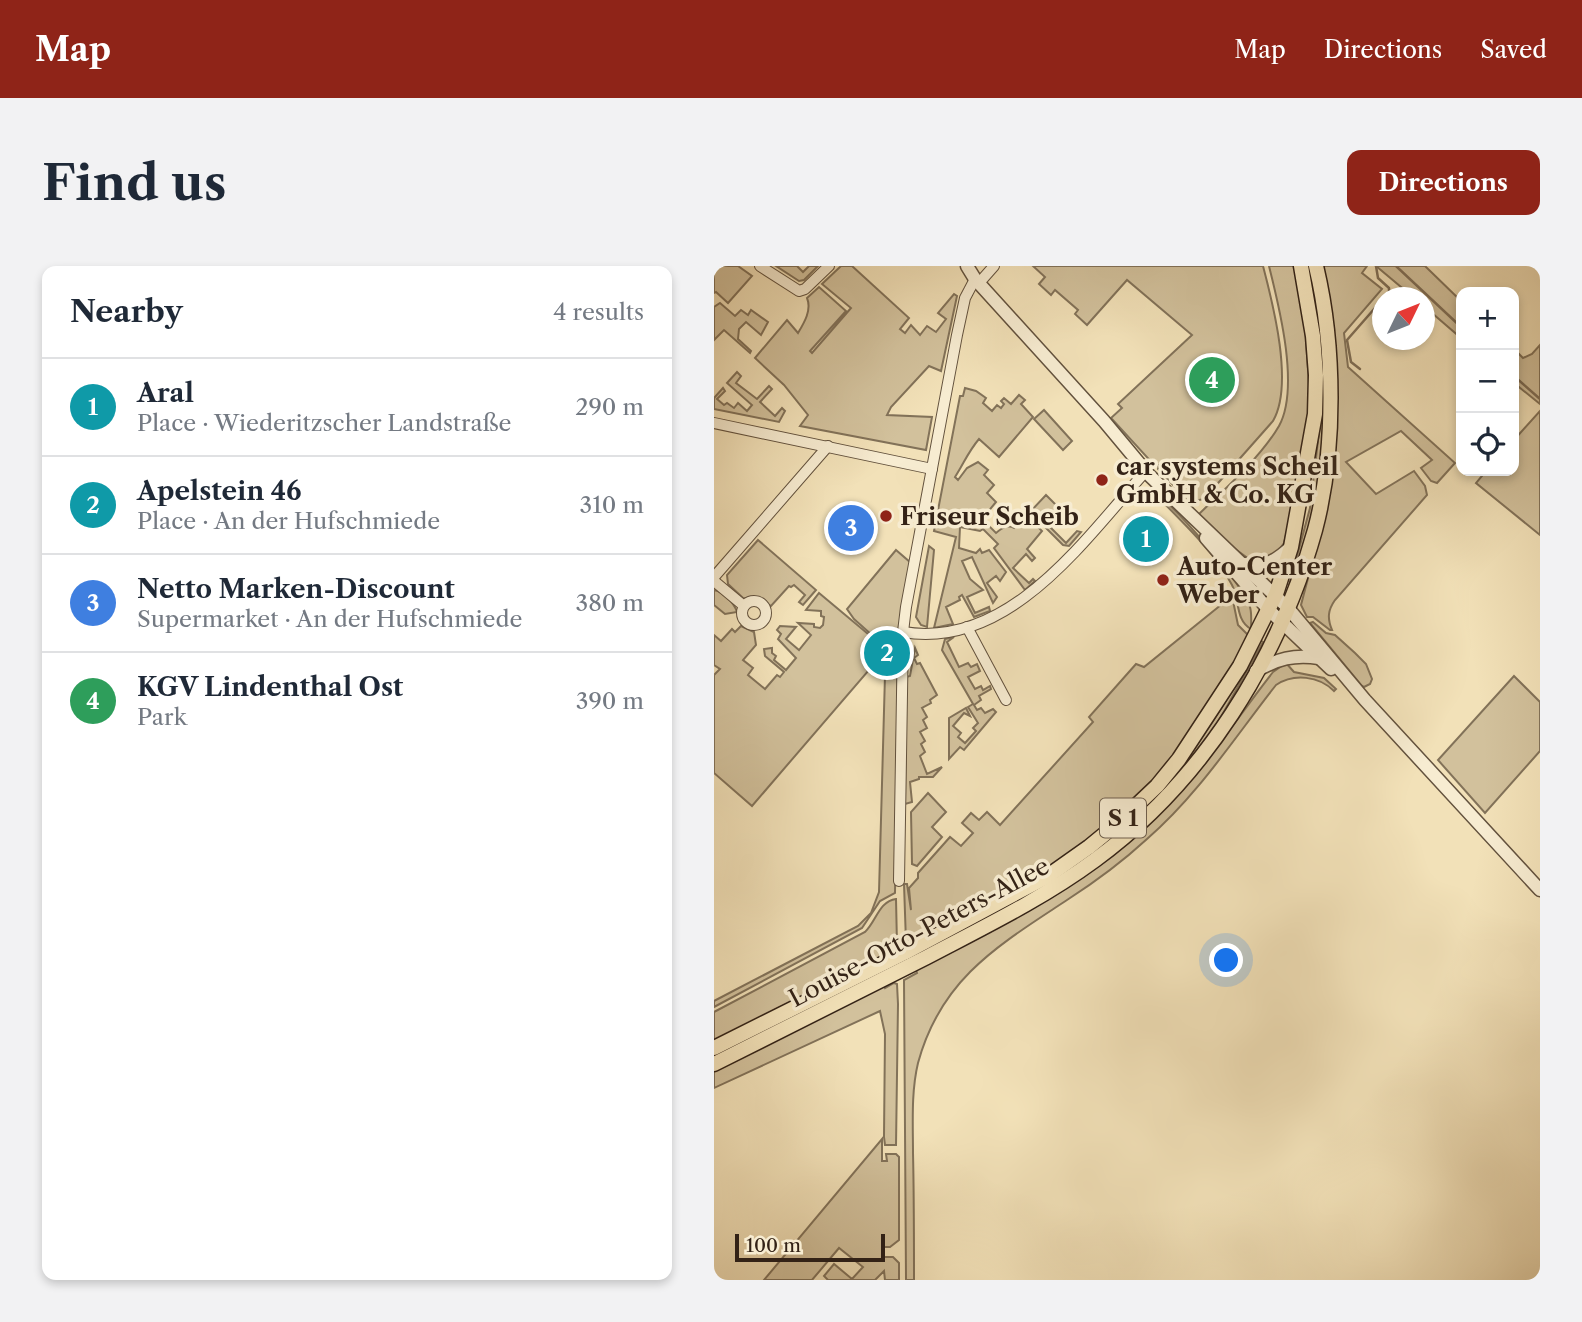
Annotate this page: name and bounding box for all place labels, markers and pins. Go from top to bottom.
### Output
pin: 4 [1189,354,1235,406]
place label: car systems Scheil GmbH & Co. KG [1116,452,1339,509]
marker: car systems Scheil GmbH & Co. KG [1094,472,1110,488]
pin: 3 [828,502,874,554]
place label: Friseur Scheib [900,502,1079,531]
marker: Friseur Scheib [878,508,894,524]
pin: 1 [1123,513,1169,565]
place label: Auto-Center Weber [1176,552,1333,609]
marker: Auto-Center Weber [1155,572,1171,588]
pin: 2 [864,627,910,679]

